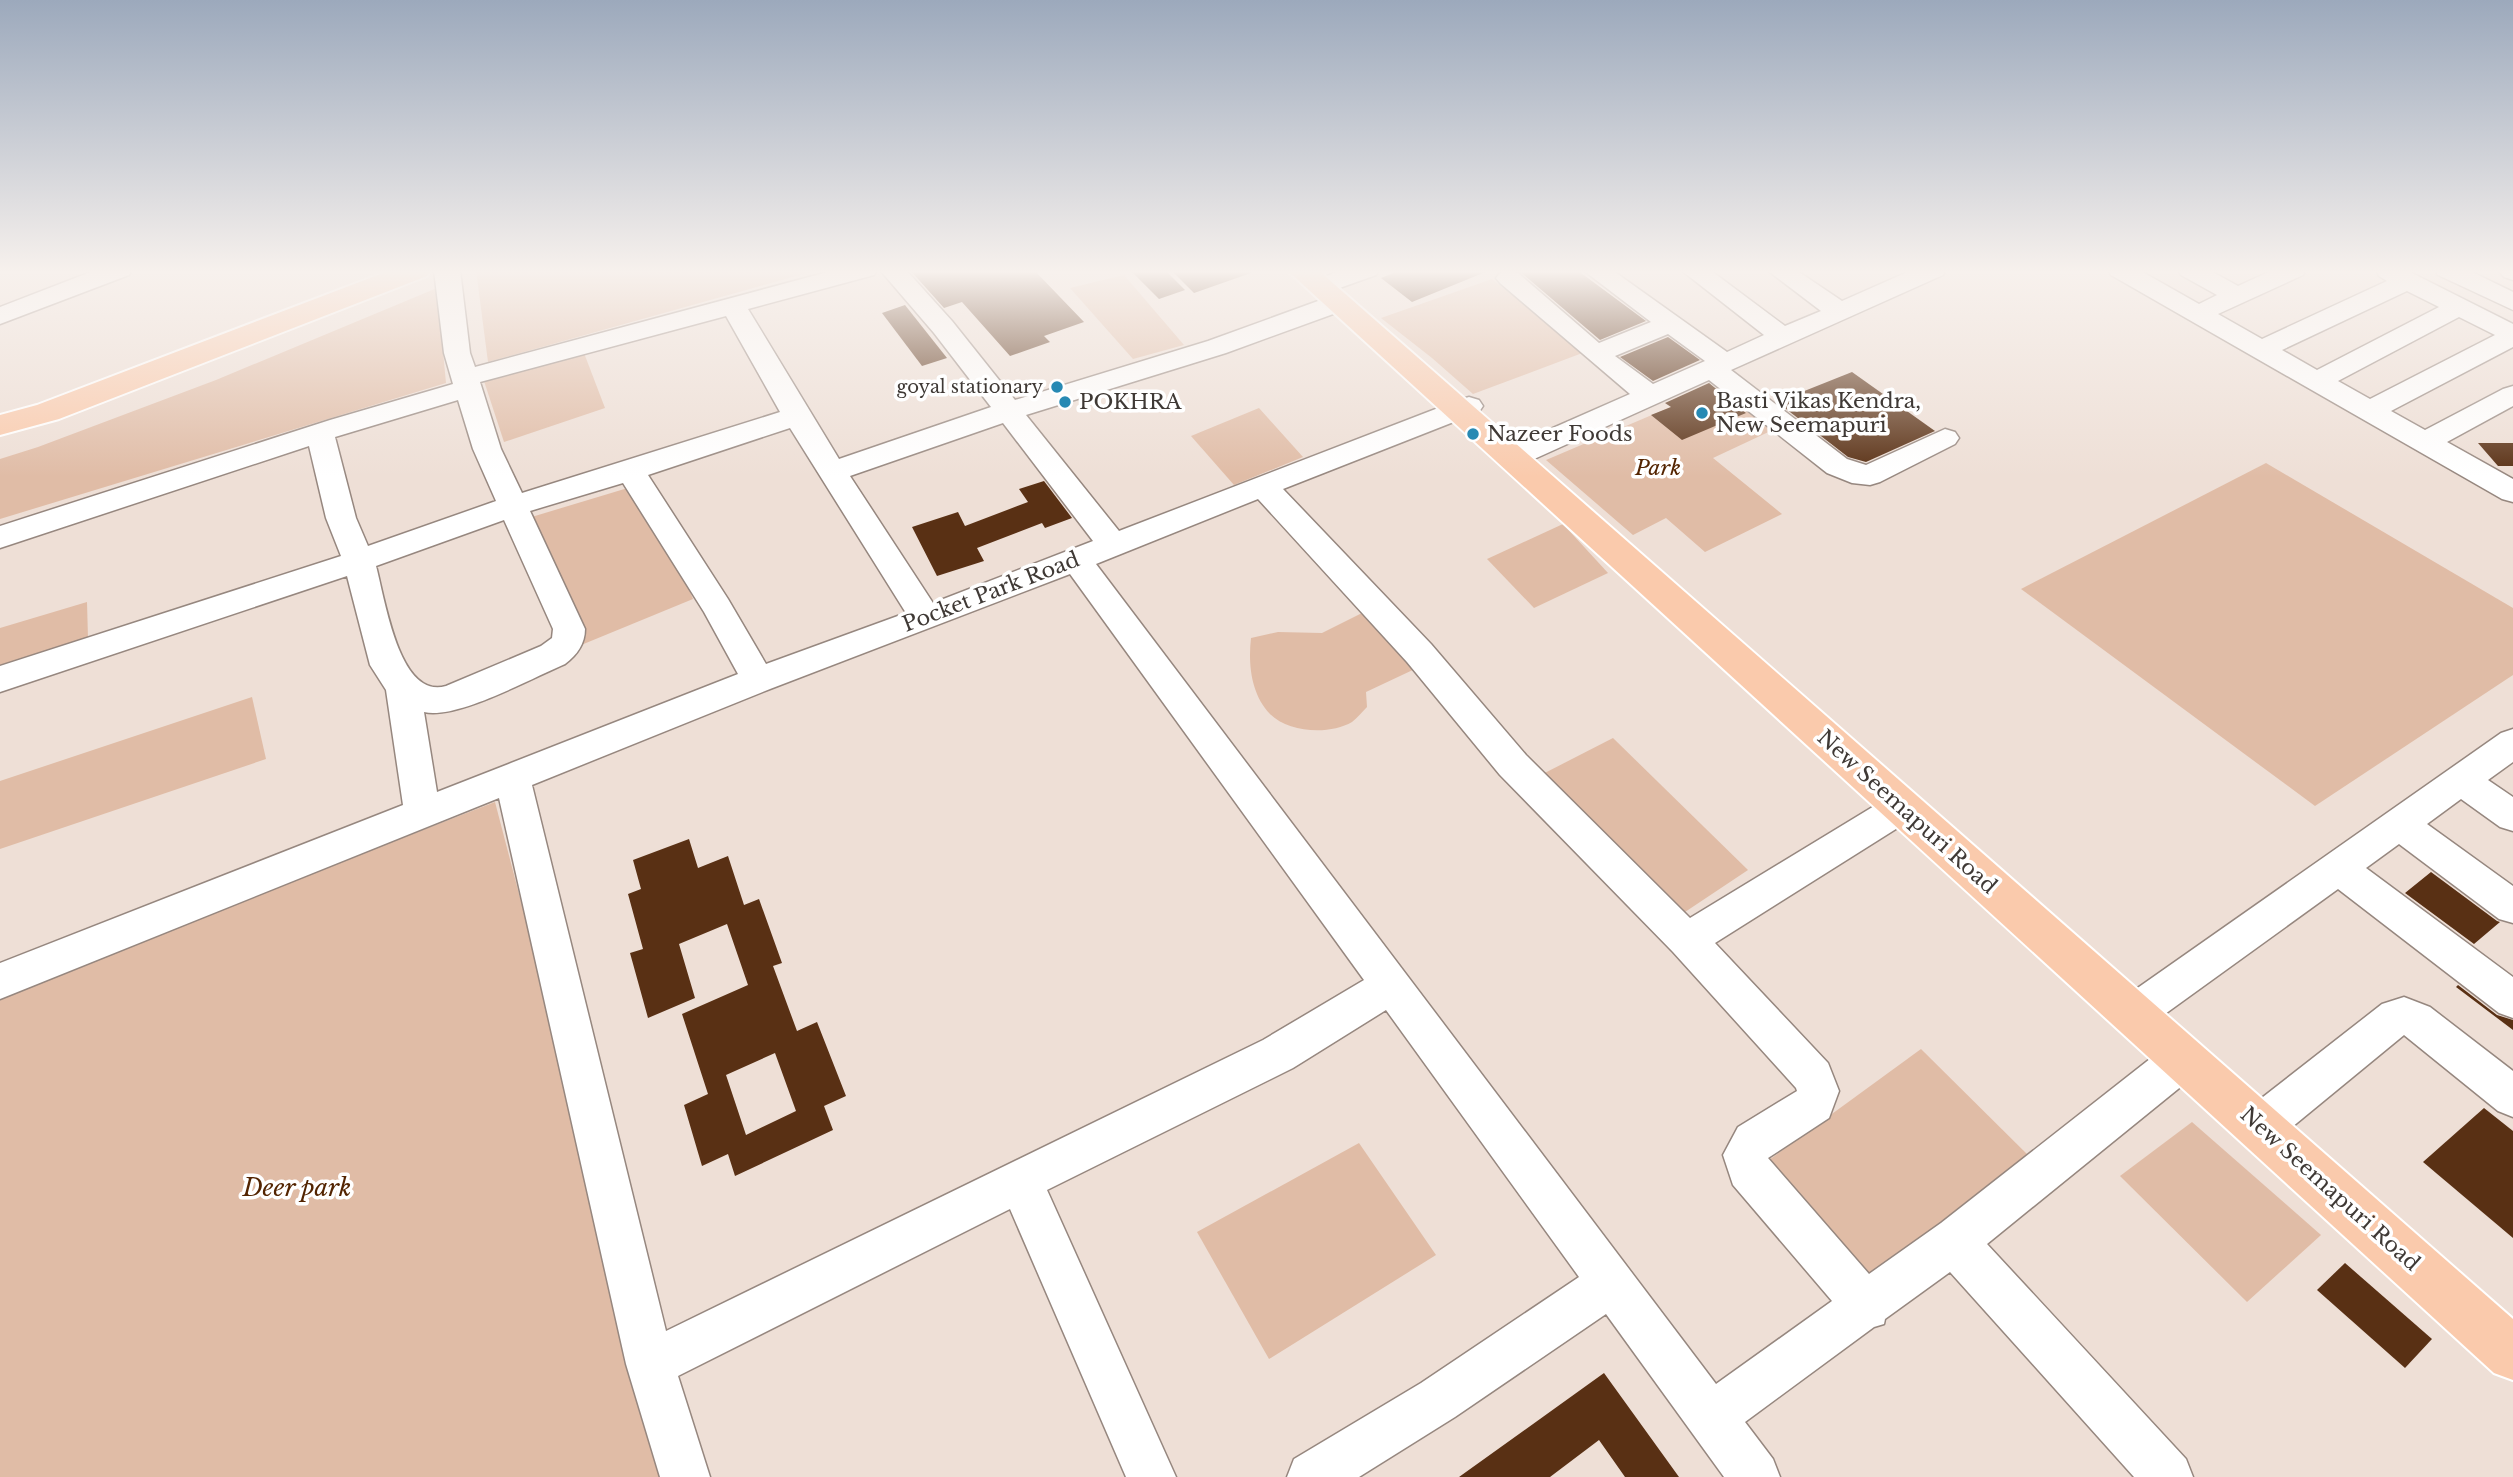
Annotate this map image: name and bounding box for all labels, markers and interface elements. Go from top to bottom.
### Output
place label: goyal stationary [896,376,1043,398]
marker: goyal stationary [1049,379,1065,395]
place label: Basti Vikas Kendra, New Seemapuri [1716,388,1921,438]
place label: POKHRA [1079,389,1182,415]
marker: POKHRA [1057,394,1073,410]
marker: Basti Vikas Kendra, New Seemapuri [1694,405,1710,421]
place label: Nazeer Foods [1487,421,1632,447]
marker: Nazeer Foods [1465,426,1481,442]
park label: Park [1634,455,1681,481]
street label: Pocket Park Road [899,546,1083,638]
street label: New Seemapuri Road [1812,725,2002,899]
street label: New Seemapuri Road [2235,1102,2425,1276]
park label: Deer park [242,1173,351,1202]

